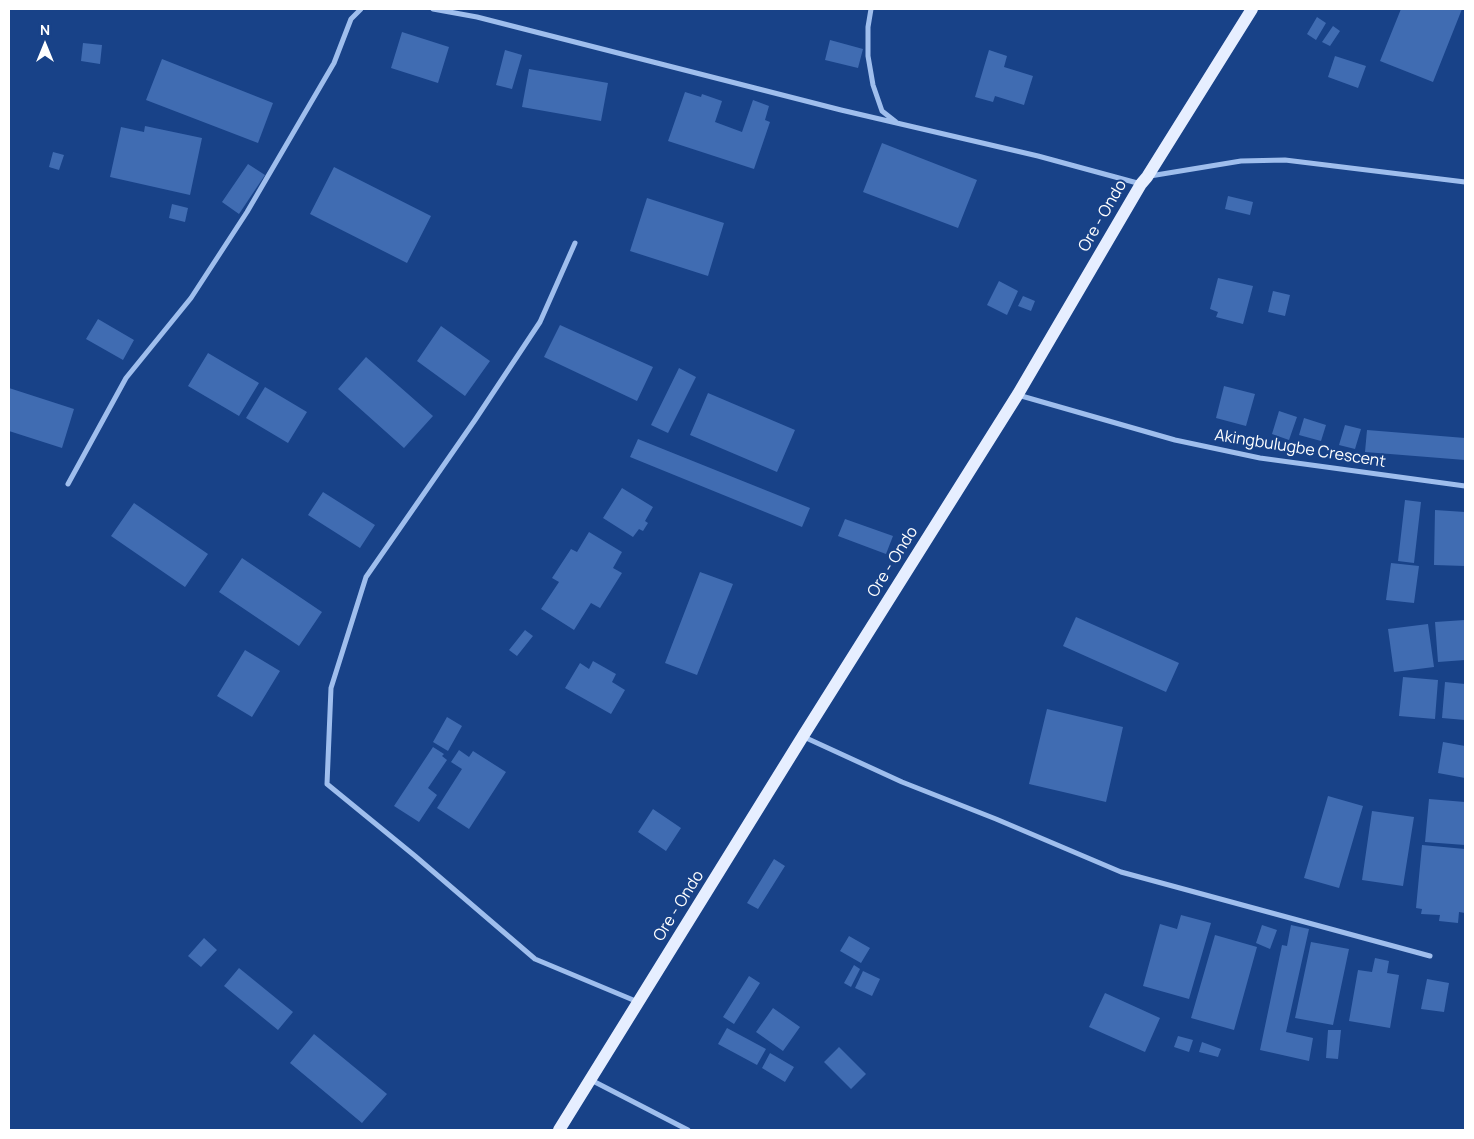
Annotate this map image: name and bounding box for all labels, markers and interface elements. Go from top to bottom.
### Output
north arrow [20,20,70,70]
text: N [40,20,50,39]
street label: Ore - Ondo [1075,177,1131,255]
street label: Akingbulugbe Crescent [1213,426,1387,472]
street label: Ore - Ondo [864,523,922,601]
street label: Ore - Ondo [650,867,708,945]

